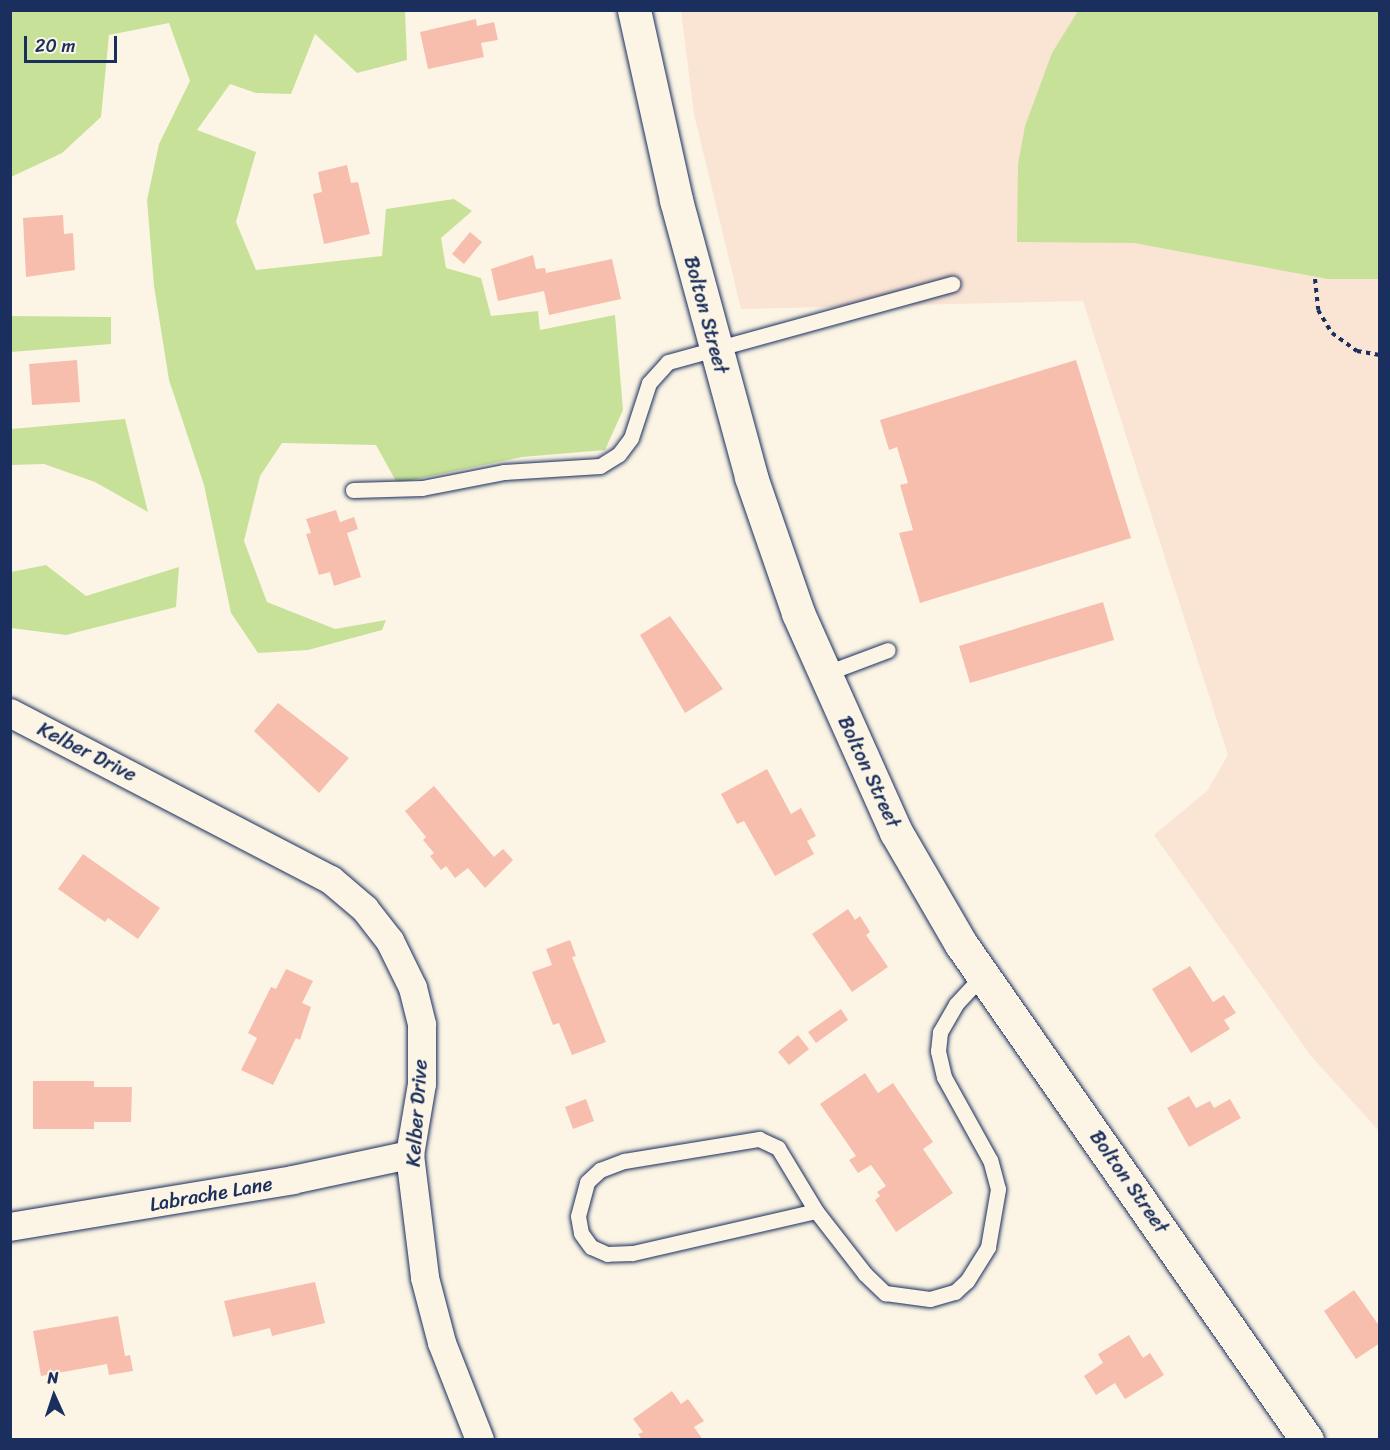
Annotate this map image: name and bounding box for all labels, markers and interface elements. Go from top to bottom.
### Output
scale bar [27,24,120,62]
text: 20 m [35,30,75,62]
street label: Bolton Street [679,253,733,377]
street label: Bolton Street [832,712,906,832]
street label: Kelber Drive [34,717,140,787]
street label: Kelber Drive [401,1058,433,1168]
street label: Bolton Street [1084,1125,1174,1239]
street label: Labrache Lane [148,1171,274,1217]
text: N [47,1363,59,1392]
north arrow [24,1366,84,1426]

